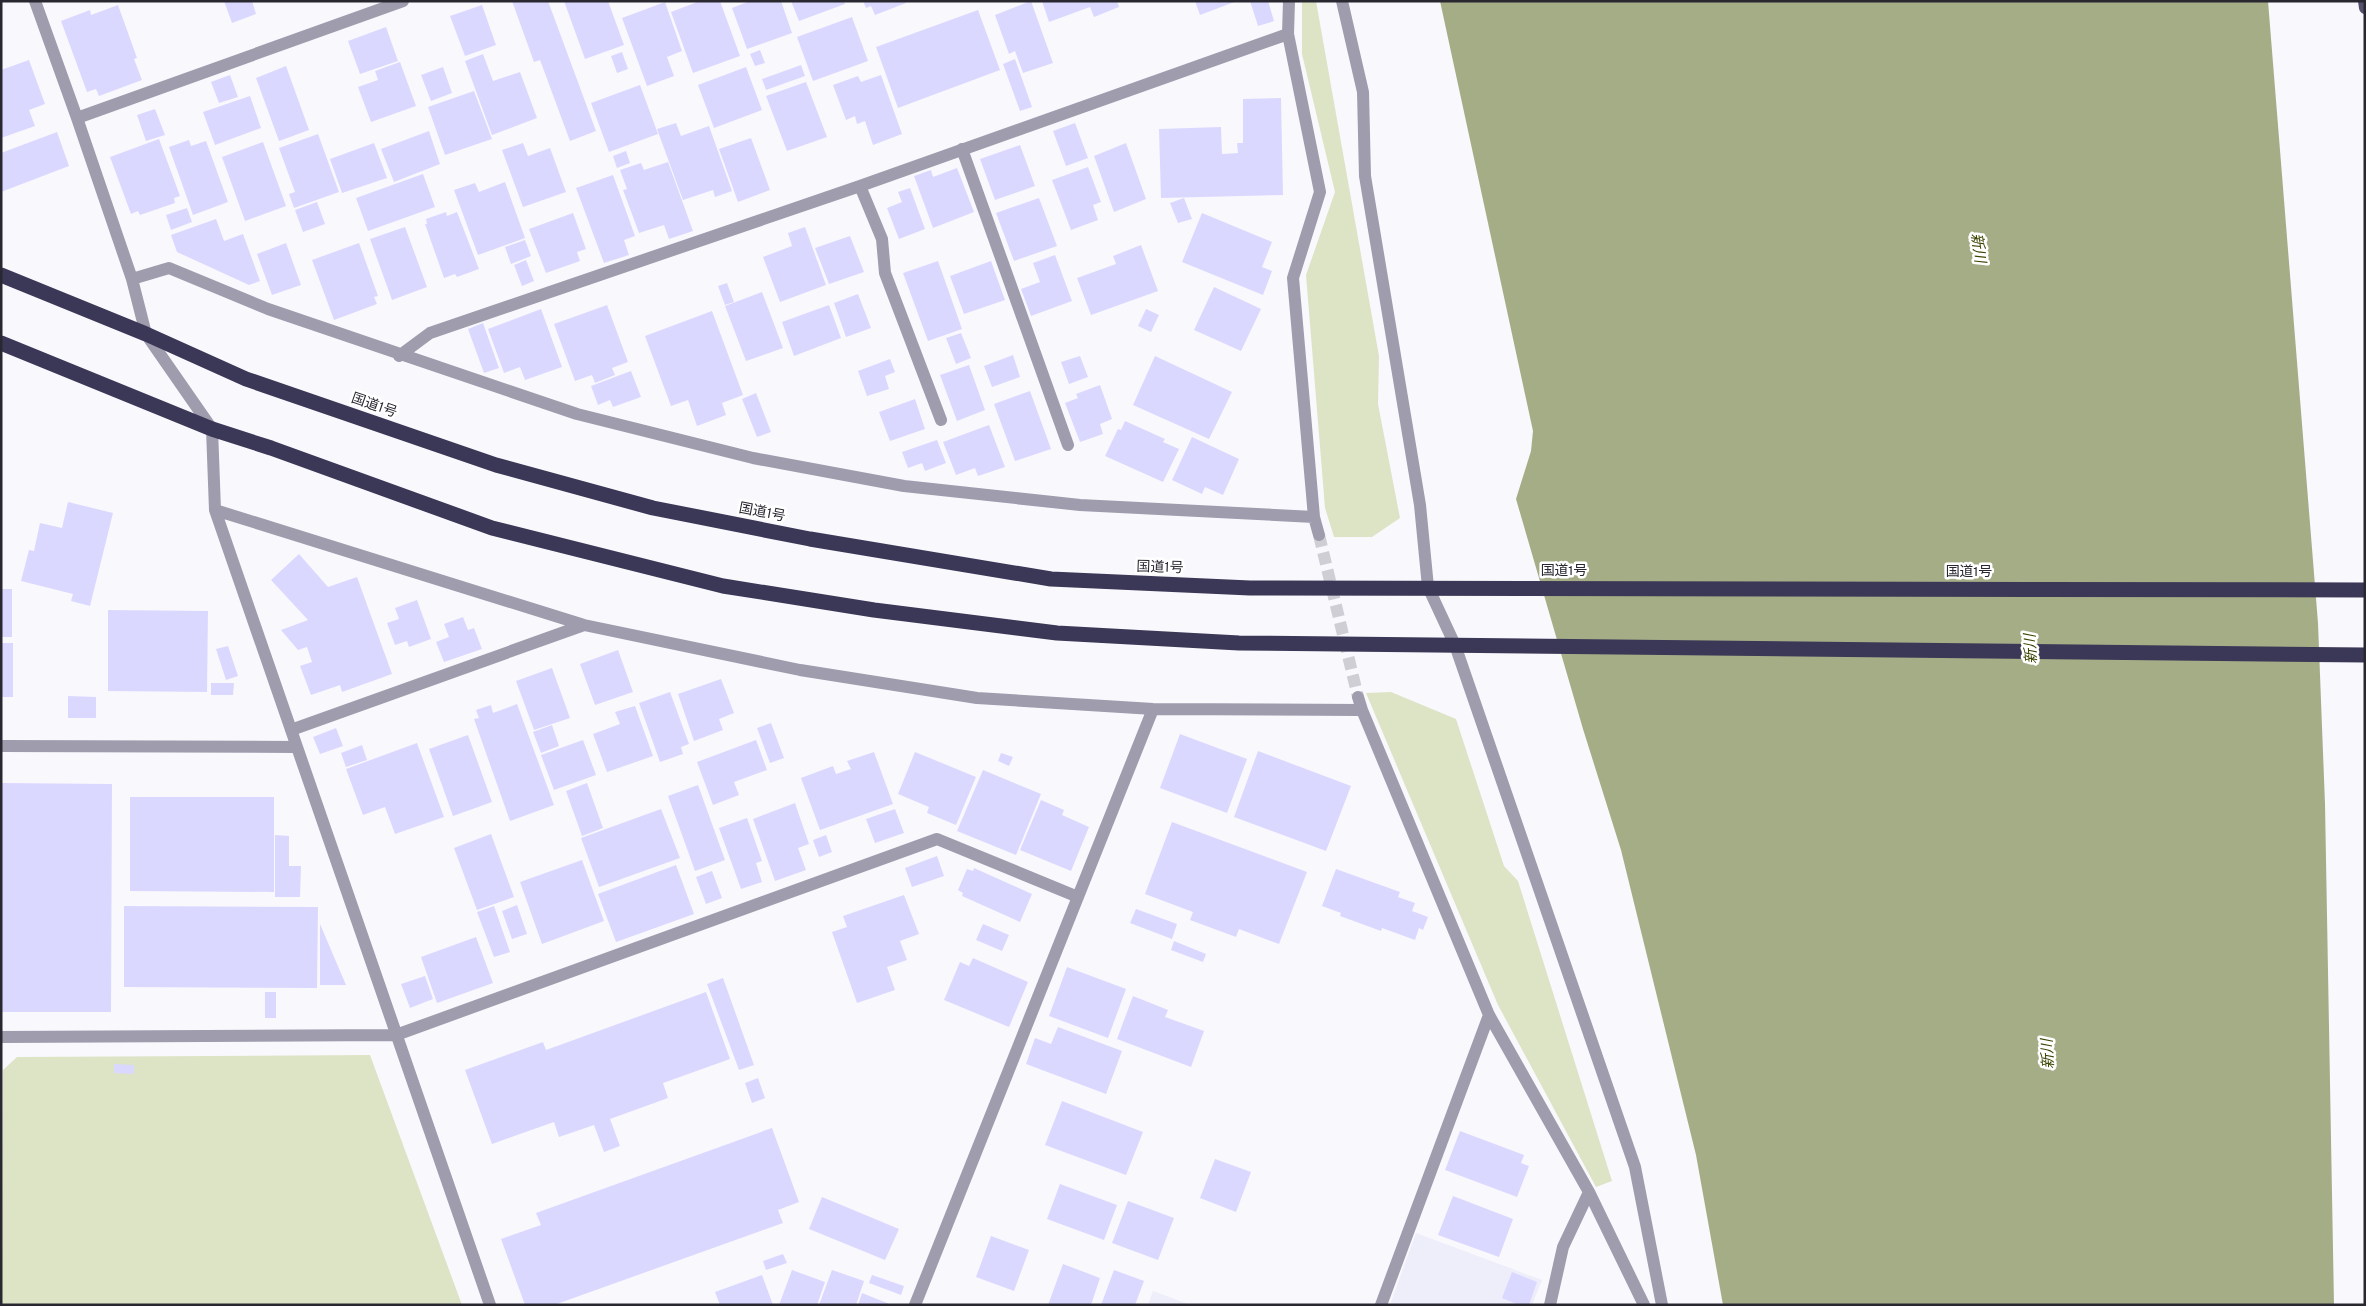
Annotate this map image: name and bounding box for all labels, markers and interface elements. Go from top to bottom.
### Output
water label: 新川 [1966,232,1989,266]
street label: 国道1号 [349,390,399,422]
street label: 国道1号 [737,500,787,526]
street label: 国道1号 [1136,559,1184,577]
street label: 国道1号 [1540,563,1588,580]
street label: 国道1号 [1945,564,1993,581]
water label: 新川 [2022,632,2042,664]
water label: 新川 [2039,1037,2059,1069]

